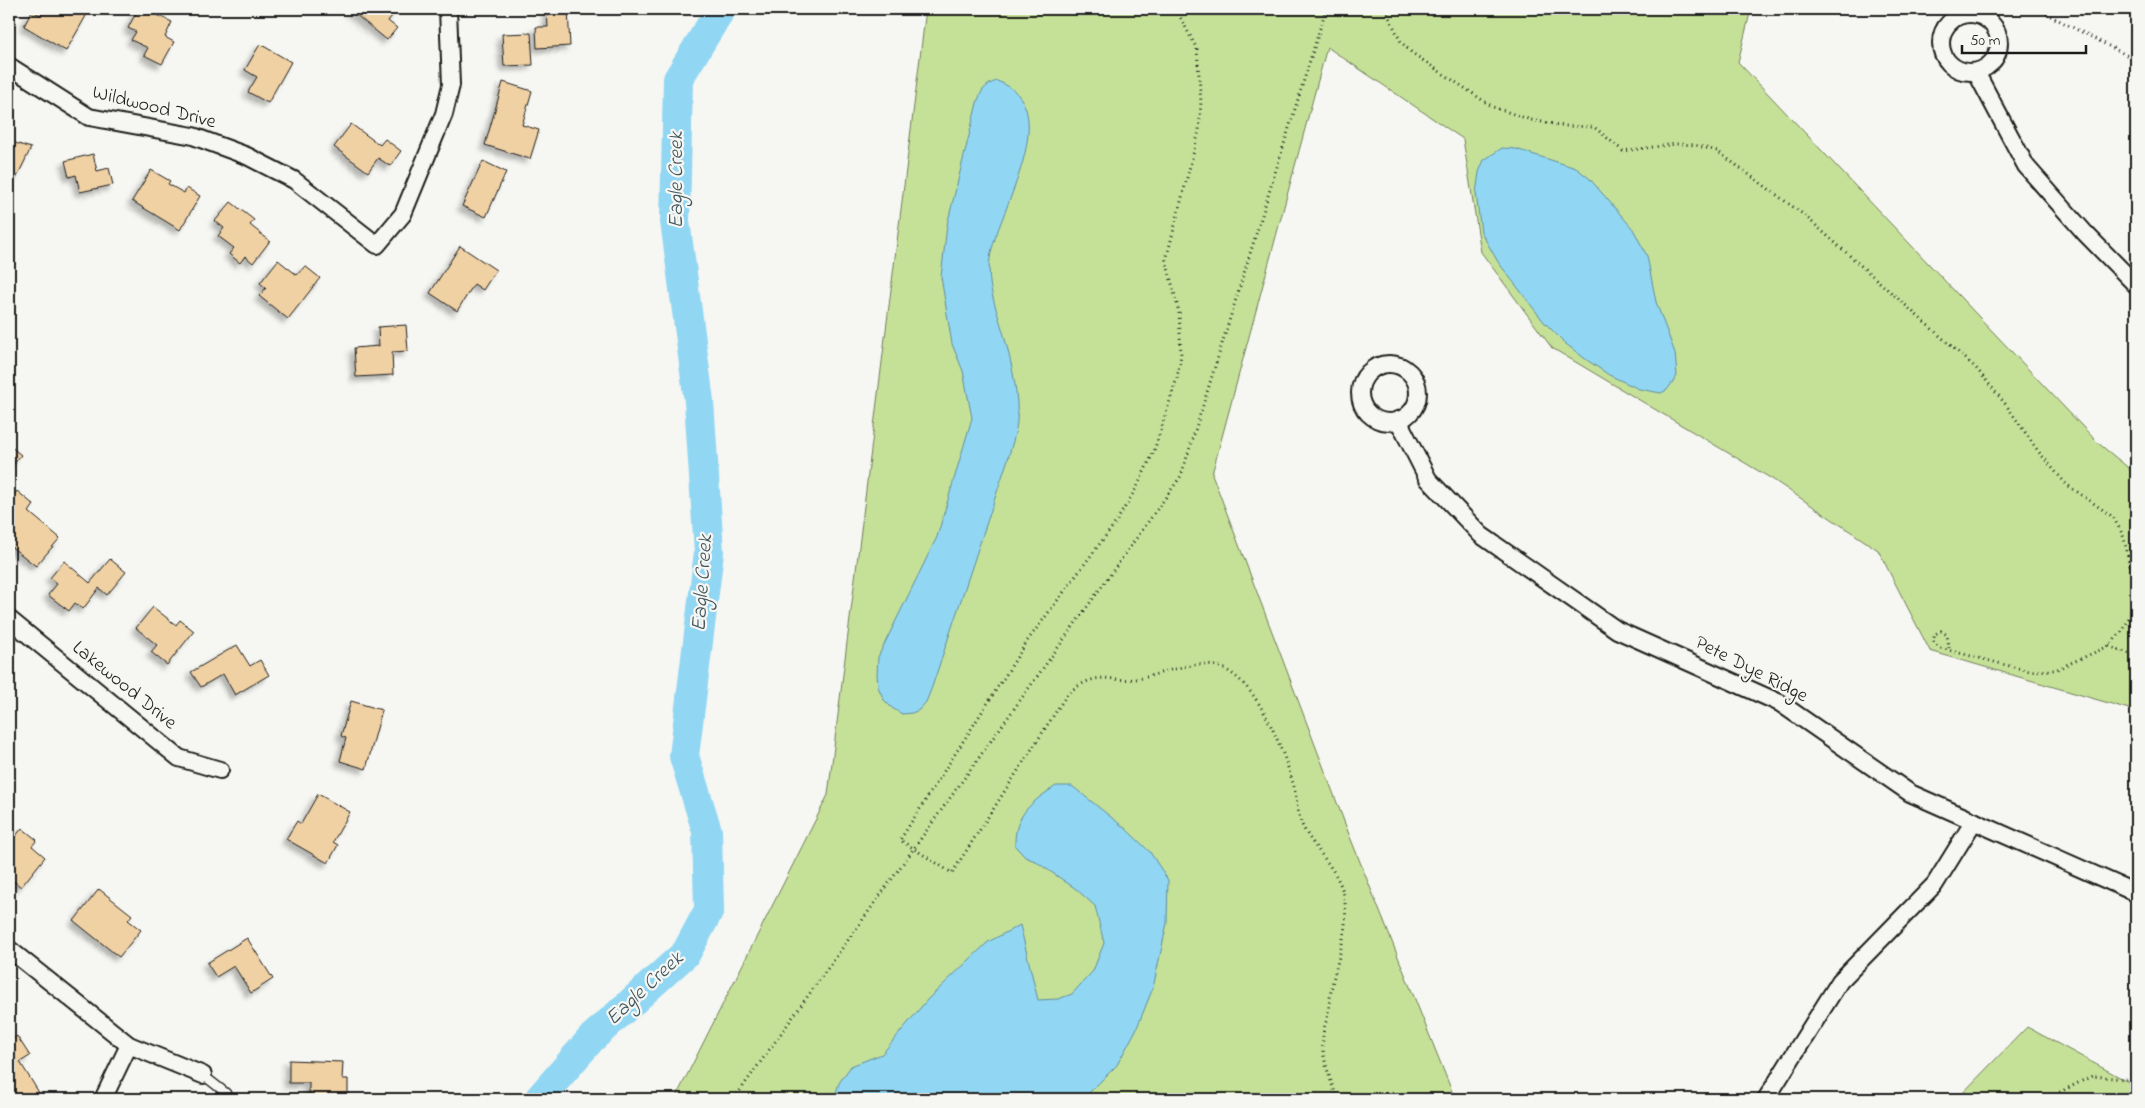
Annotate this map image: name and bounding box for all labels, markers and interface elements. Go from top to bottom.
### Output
scale bar [1962,22,2086,54]
text: 50 m [1970,30,2001,52]
street label: Wildwood Drive [89,79,219,137]
water label: Eagle Creek [662,131,693,228]
water label: Eagle Creek [685,533,722,632]
street label: Pete Dye Ridge [1689,629,1813,712]
street label: Lakewood Drive [65,635,183,737]
water label: Eagle Creek [599,944,692,1034]

